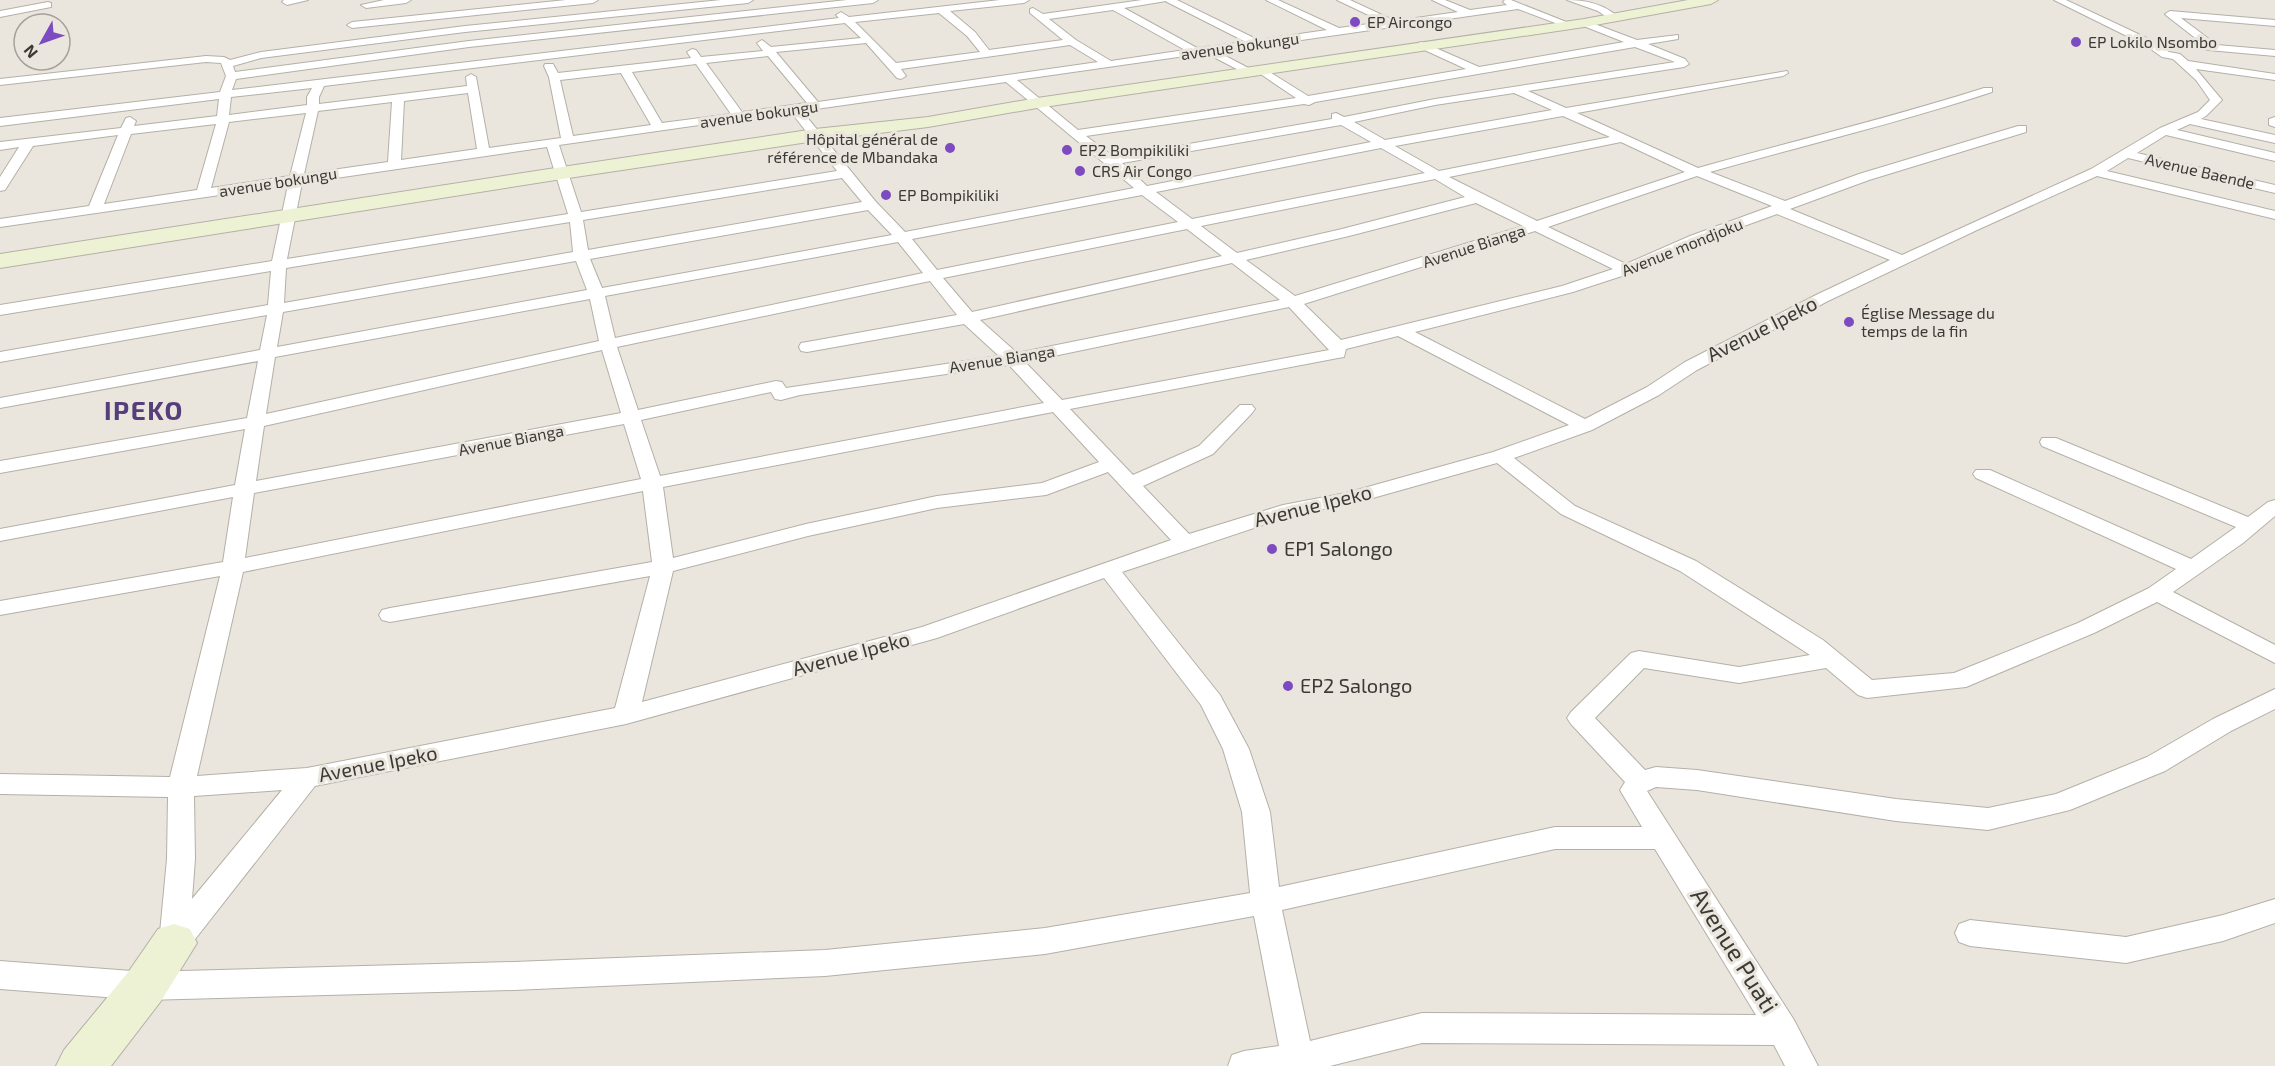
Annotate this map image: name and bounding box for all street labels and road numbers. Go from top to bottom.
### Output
street label: avenue bokungu [1180,28,1300,63]
street label: avenue bokungu [699,96,819,131]
street label: Avenue Baende [2144,149,2257,192]
street label: avenue bokungu [218,163,338,200]
street label: Avenue mondjoku [1618,214,1746,280]
street label: Avenue Bianga [1420,220,1528,271]
street label: Avenue Ipeko [1702,290,1821,366]
street label: Avenue Bianga [948,341,1056,376]
street label: Avenue Bianga [457,420,565,459]
street label: Avenue Ipeko [1251,479,1374,531]
street label: Avenue Ipeko [790,626,912,680]
street label: Avenue Ipeko [316,740,439,786]
street label: Avenue Puati [1685,882,1785,1018]

